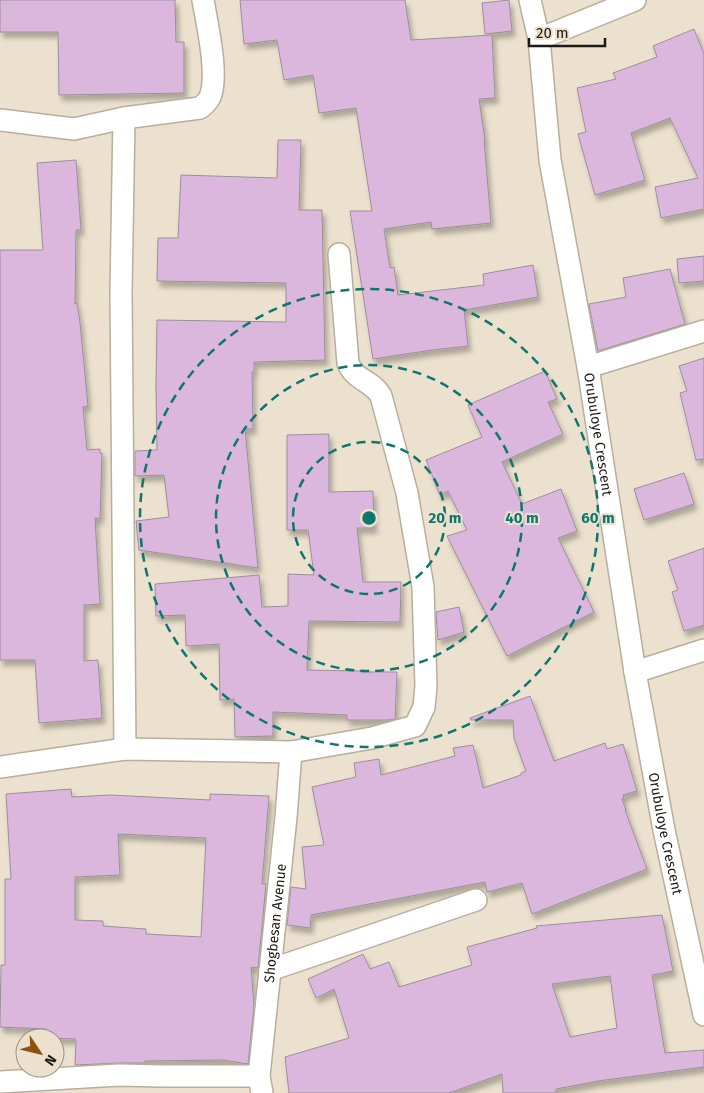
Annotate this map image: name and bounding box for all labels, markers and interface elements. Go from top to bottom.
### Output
scale bar [529,15,605,47]
text: 20 m [536,24,569,42]
street label: Orubuloye Crescent [580,372,616,498]
centre of rings [360,509,378,527]
text: 20 m [429,509,461,527]
text: 40 m [505,509,539,527]
text: 60 m [581,509,615,527]
street label: Orubuloye Crescent [645,771,686,897]
street label: Shogbesan Avenue [261,863,290,984]
north arrow [15,1028,65,1078]
text: N [41,1051,60,1069]

